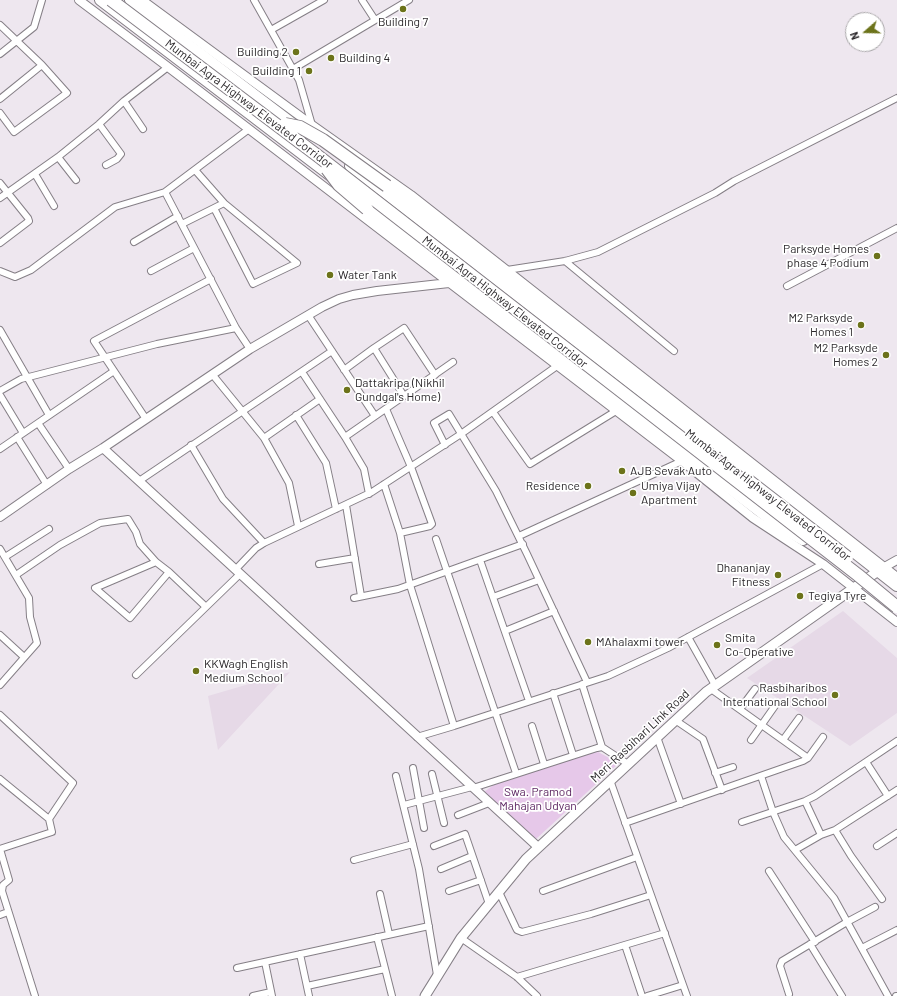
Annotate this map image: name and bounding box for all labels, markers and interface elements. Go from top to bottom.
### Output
marker: Building 7 [398,4,408,14]
north arrow [845,12,885,52]
place label: Building 7 [378,15,428,29]
text: N [847,30,862,42]
street label: Mumbai Agra Highway Elevated Corridor [162,36,336,172]
place label: Building 2 [237,45,288,59]
marker: Building 2 [291,47,301,57]
place label: Building 4 [339,51,390,65]
marker: Building 4 [326,53,336,63]
place label: Building 1 [252,64,301,78]
marker: Building 1 [304,66,314,76]
street label: Mumbai Agra Highway Elevated Corridor [419,233,591,371]
place label: Parksyde Homes phase 4 Podium [783,242,869,270]
marker: Parksyde Homes phase 4 Podium [872,251,882,261]
place label: Water Tank [338,268,397,282]
marker: Water Tank [325,270,335,280]
place label: M2 Parksyde Homes 1 [788,311,853,339]
marker: M2 Parksyde Homes 1 [856,320,866,330]
place label: M2 Parksyde Homes 2 [813,341,878,369]
marker: M2 Parksyde Homes 2 [881,350,891,360]
place label: Dattakripa (Nikhil Gundgal's Home) [355,376,444,404]
marker: Dattakripa (Nikhil Gundgal's Home) [342,385,352,395]
street label: Mumbai Agra Highway Elevated Corridor [682,426,854,564]
place label: AJB Sevak Auto [630,464,712,478]
marker: AJB Sevak Auto [617,466,627,476]
place label: Residence [526,479,580,493]
place label: Umiya Vijay Apartment [641,479,700,507]
marker: Residence [583,481,593,491]
marker: Umiya Vijay Apartment [628,488,638,498]
place label: Dhananjay Fitness [716,561,770,589]
marker: Dhananjay Fitness [773,570,783,580]
place label: Tegiya Tyre [808,589,866,603]
marker: Tegiya Tyre [795,591,805,601]
place label: Smita Co-Operative [725,631,794,659]
place label: MAhalaxmi tower [596,635,684,649]
marker: MAhalaxmi tower [583,637,593,647]
marker: Smita Co-Operative [712,640,722,650]
place label: KKWagh English Medium School [204,657,288,685]
marker: KKWagh English Medium School [191,666,201,676]
place label: Rasbiharibos International School [723,681,827,709]
street label: Meri-Rasbihari Link Road [588,687,692,785]
marker: Rasbiharibos International School [830,690,840,700]
park label: Swa. Pramod Mahajan Udyan [499,785,577,813]

